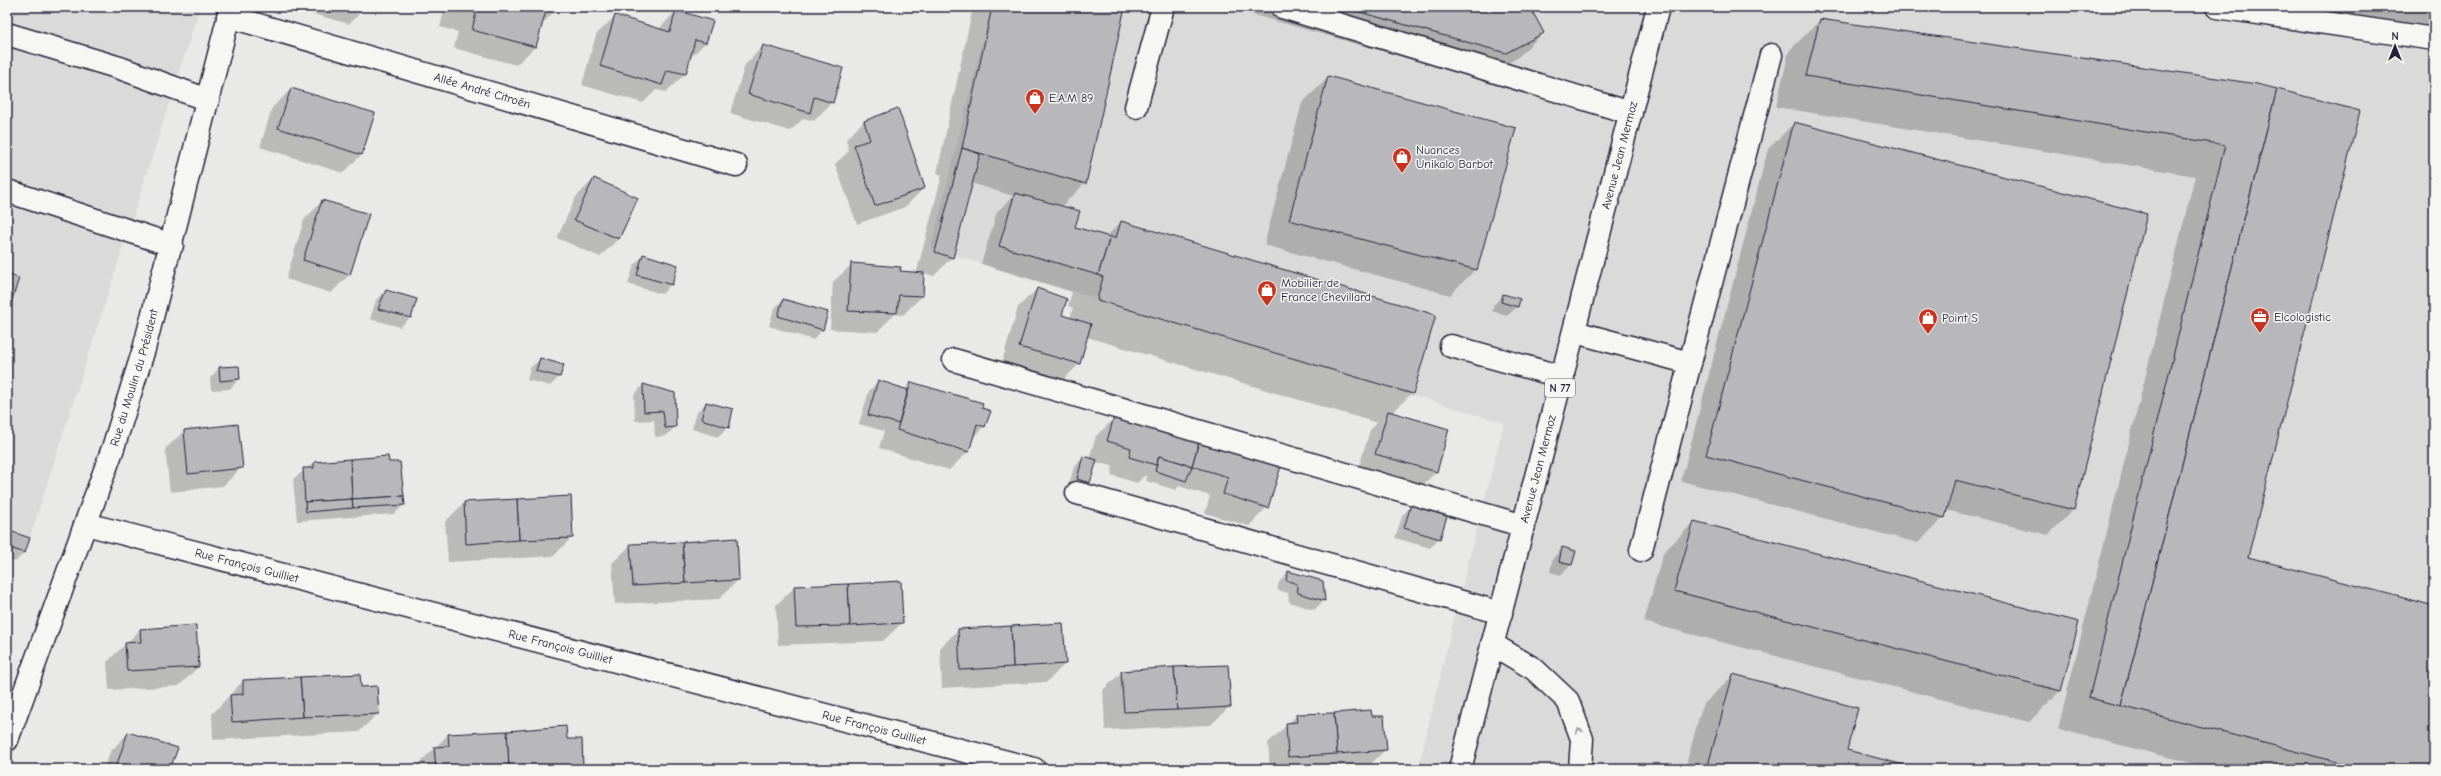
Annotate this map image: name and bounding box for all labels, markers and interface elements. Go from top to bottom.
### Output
north arrow [2375,26,2415,66]
text: N [2391,30,2399,43]
street label: Allée André Citroën [432,70,532,111]
shop icon: E.A.M 89 [1024,87,1046,115]
place label: E.A.M 89 [1049,91,1094,105]
street label: Avenue Jean Mermoz [1599,99,1640,211]
place label: Nuances Unikalo Barbot [1416,143,1493,171]
shop icon: Nuances Unikalo Barbot [1391,146,1413,174]
place label: Mobilier de France Chevillard [1281,276,1371,304]
shop icon: Mobilier de France Chevillard [1256,279,1278,307]
office icon: Elcologistic [2249,306,2271,334]
street label: Rue du Moulin du Président [107,307,161,448]
shop icon: Point S [1917,307,1939,335]
place label: Elcologistic [2274,310,2331,324]
place label: Point S [1942,311,1978,325]
road number: N 77 [1545,379,1575,397]
street label: Avenue Jean Mermoz [1517,413,1559,524]
street label: Rue François Guilliet [193,545,301,586]
street label: Rue François Guilliet [507,627,614,667]
street label: Rue François Guilliet [821,708,928,748]
one-way arrow [1575,727,1583,734]

